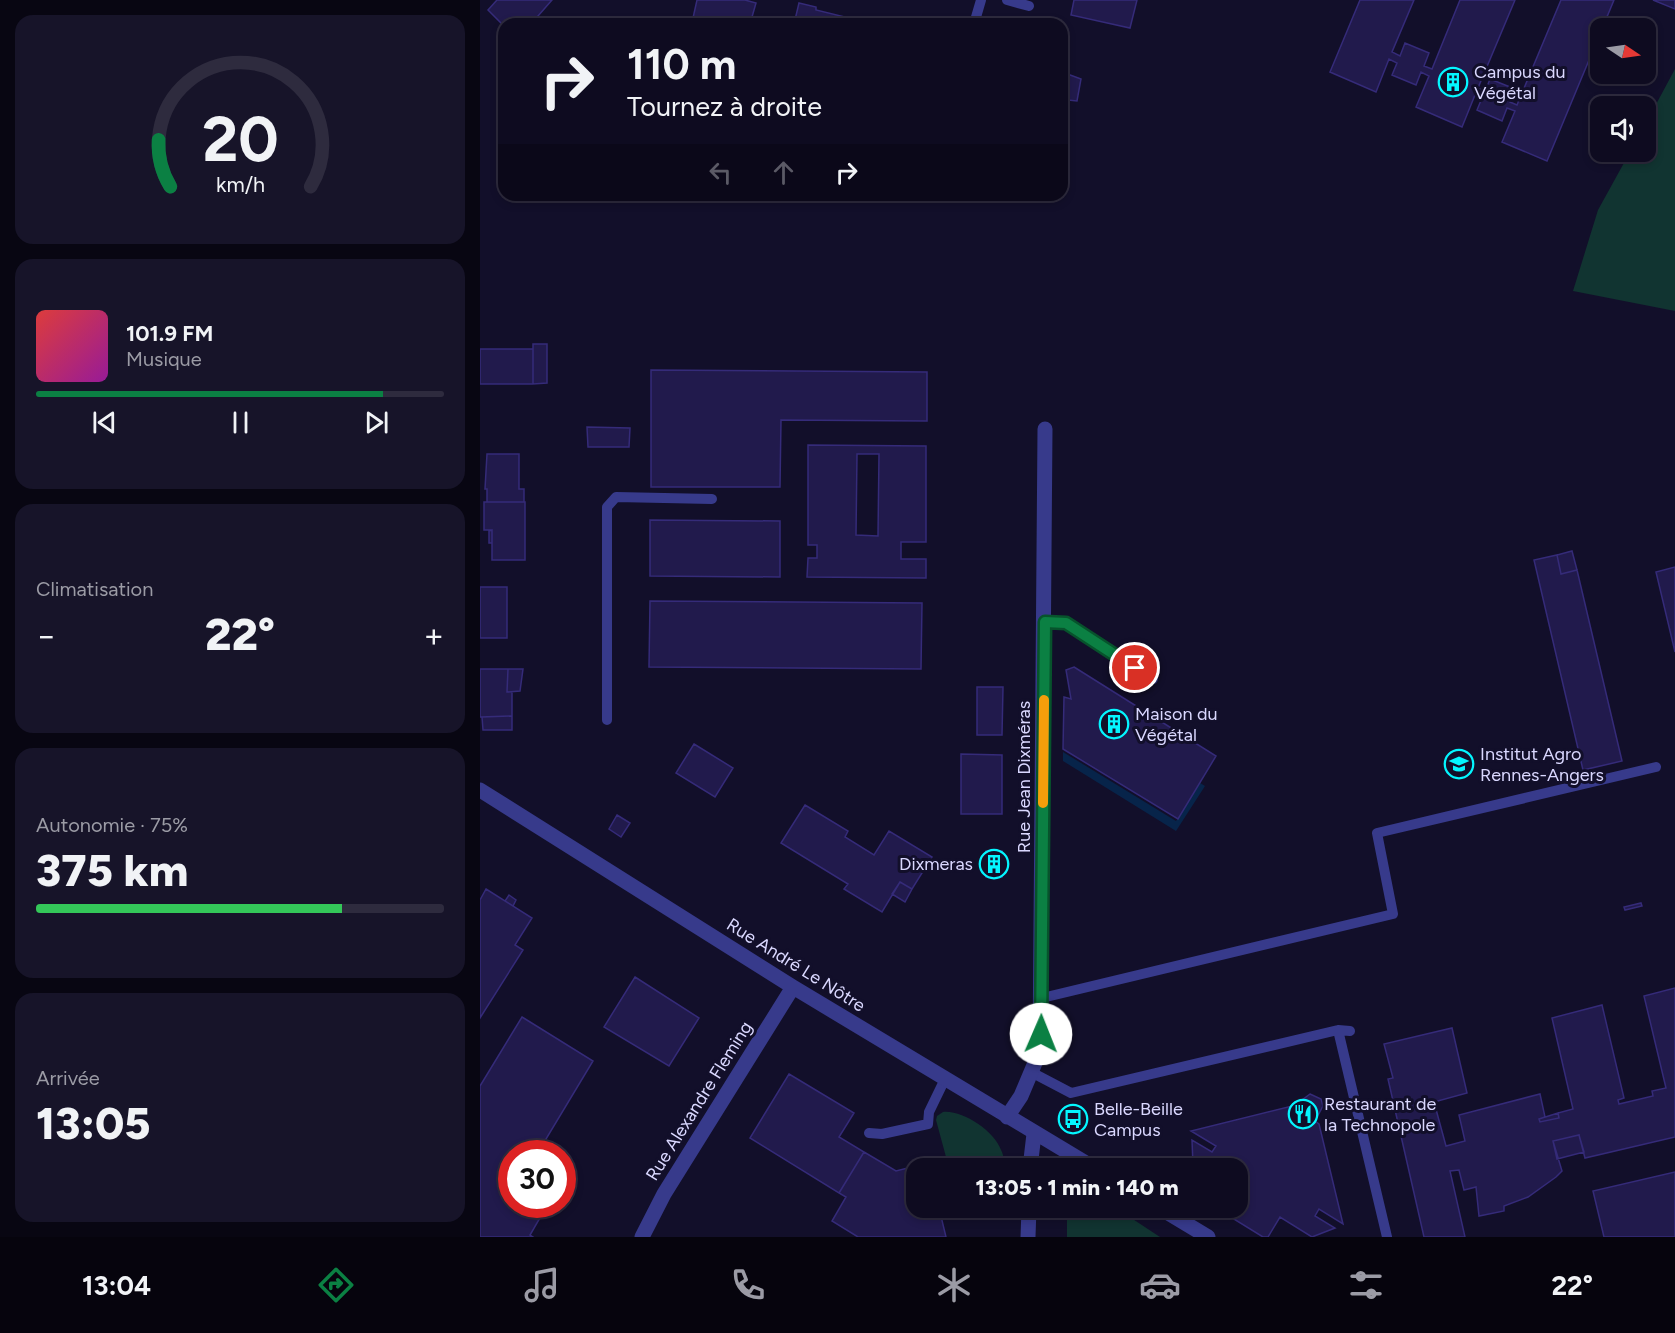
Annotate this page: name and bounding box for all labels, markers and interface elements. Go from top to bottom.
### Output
north arrow [1590,18,1656,84]
map controls [1590,18,1656,162]
text: 110 m [627,39,736,90]
icon: right [528,42,606,120]
place label: Campus du Végétal [1474,61,1566,104]
building icon: Campus du Végétal [1437,66,1469,98]
text: Tournez à droite [627,90,822,123]
button: sound [1590,96,1656,162]
text: 20 [202,102,278,177]
icon: left [704,156,737,189]
icon: ahead [767,156,800,189]
icon: right [830,156,863,189]
text: km/h [216,172,264,197]
text: 101.9 FM [126,320,213,347]
text: Musique [126,347,202,371]
icon: previous [88,406,121,439]
icon: pause [224,406,257,439]
icon: next [360,406,393,439]
text: Climatisation [36,577,153,601]
text: 22° [205,607,275,661]
text: − [36,616,57,655]
text: + [423,616,444,655]
pin [1109,642,1160,693]
icon: arrive [1118,651,1151,684]
street label: Rue Jean Dixméras [1013,701,1035,853]
place label: Maison du Végétal [1135,703,1218,746]
building icon: Maison du Végétal [1098,708,1130,740]
place label: Institut Agro Rennes-Angers [1480,743,1604,786]
school or university icon: Institut Agro Rennes-Angers [1443,748,1475,780]
text: Autonomie · 75% [36,813,188,837]
text: 375 km [36,843,188,897]
building icon: Dixmeras [978,848,1010,880]
place label: Dixmeras [899,853,973,875]
street label: Rue André Le Nôtre [723,913,870,1017]
position arrow [1009,1002,1073,1066]
street label: Rue Alexandre Fleming [641,1017,757,1185]
text: Arrivée [36,1066,100,1090]
place label: Restaurant de la Technopole [1324,1093,1437,1136]
text: 13:05 [36,1096,151,1150]
place label: Belle-Beille Campus [1094,1098,1183,1141]
restaurant icon: Restaurant de la Technopole [1287,1098,1319,1130]
bus stop icon: Belle-Beille Campus [1057,1103,1089,1135]
speed limit sign: 30 [498,1140,576,1218]
text: 13:05 · 1 min · 140 m [975,1174,1179,1201]
icon: directions [315,1264,357,1306]
icon: music [521,1264,563,1306]
icon: phone [727,1264,769,1306]
icon: climate [933,1264,975,1306]
icon: car [1139,1264,1181,1306]
icon: filters [1345,1264,1387,1306]
text: 13:04 [82,1269,151,1302]
text: 22° [1551,1269,1593,1302]

